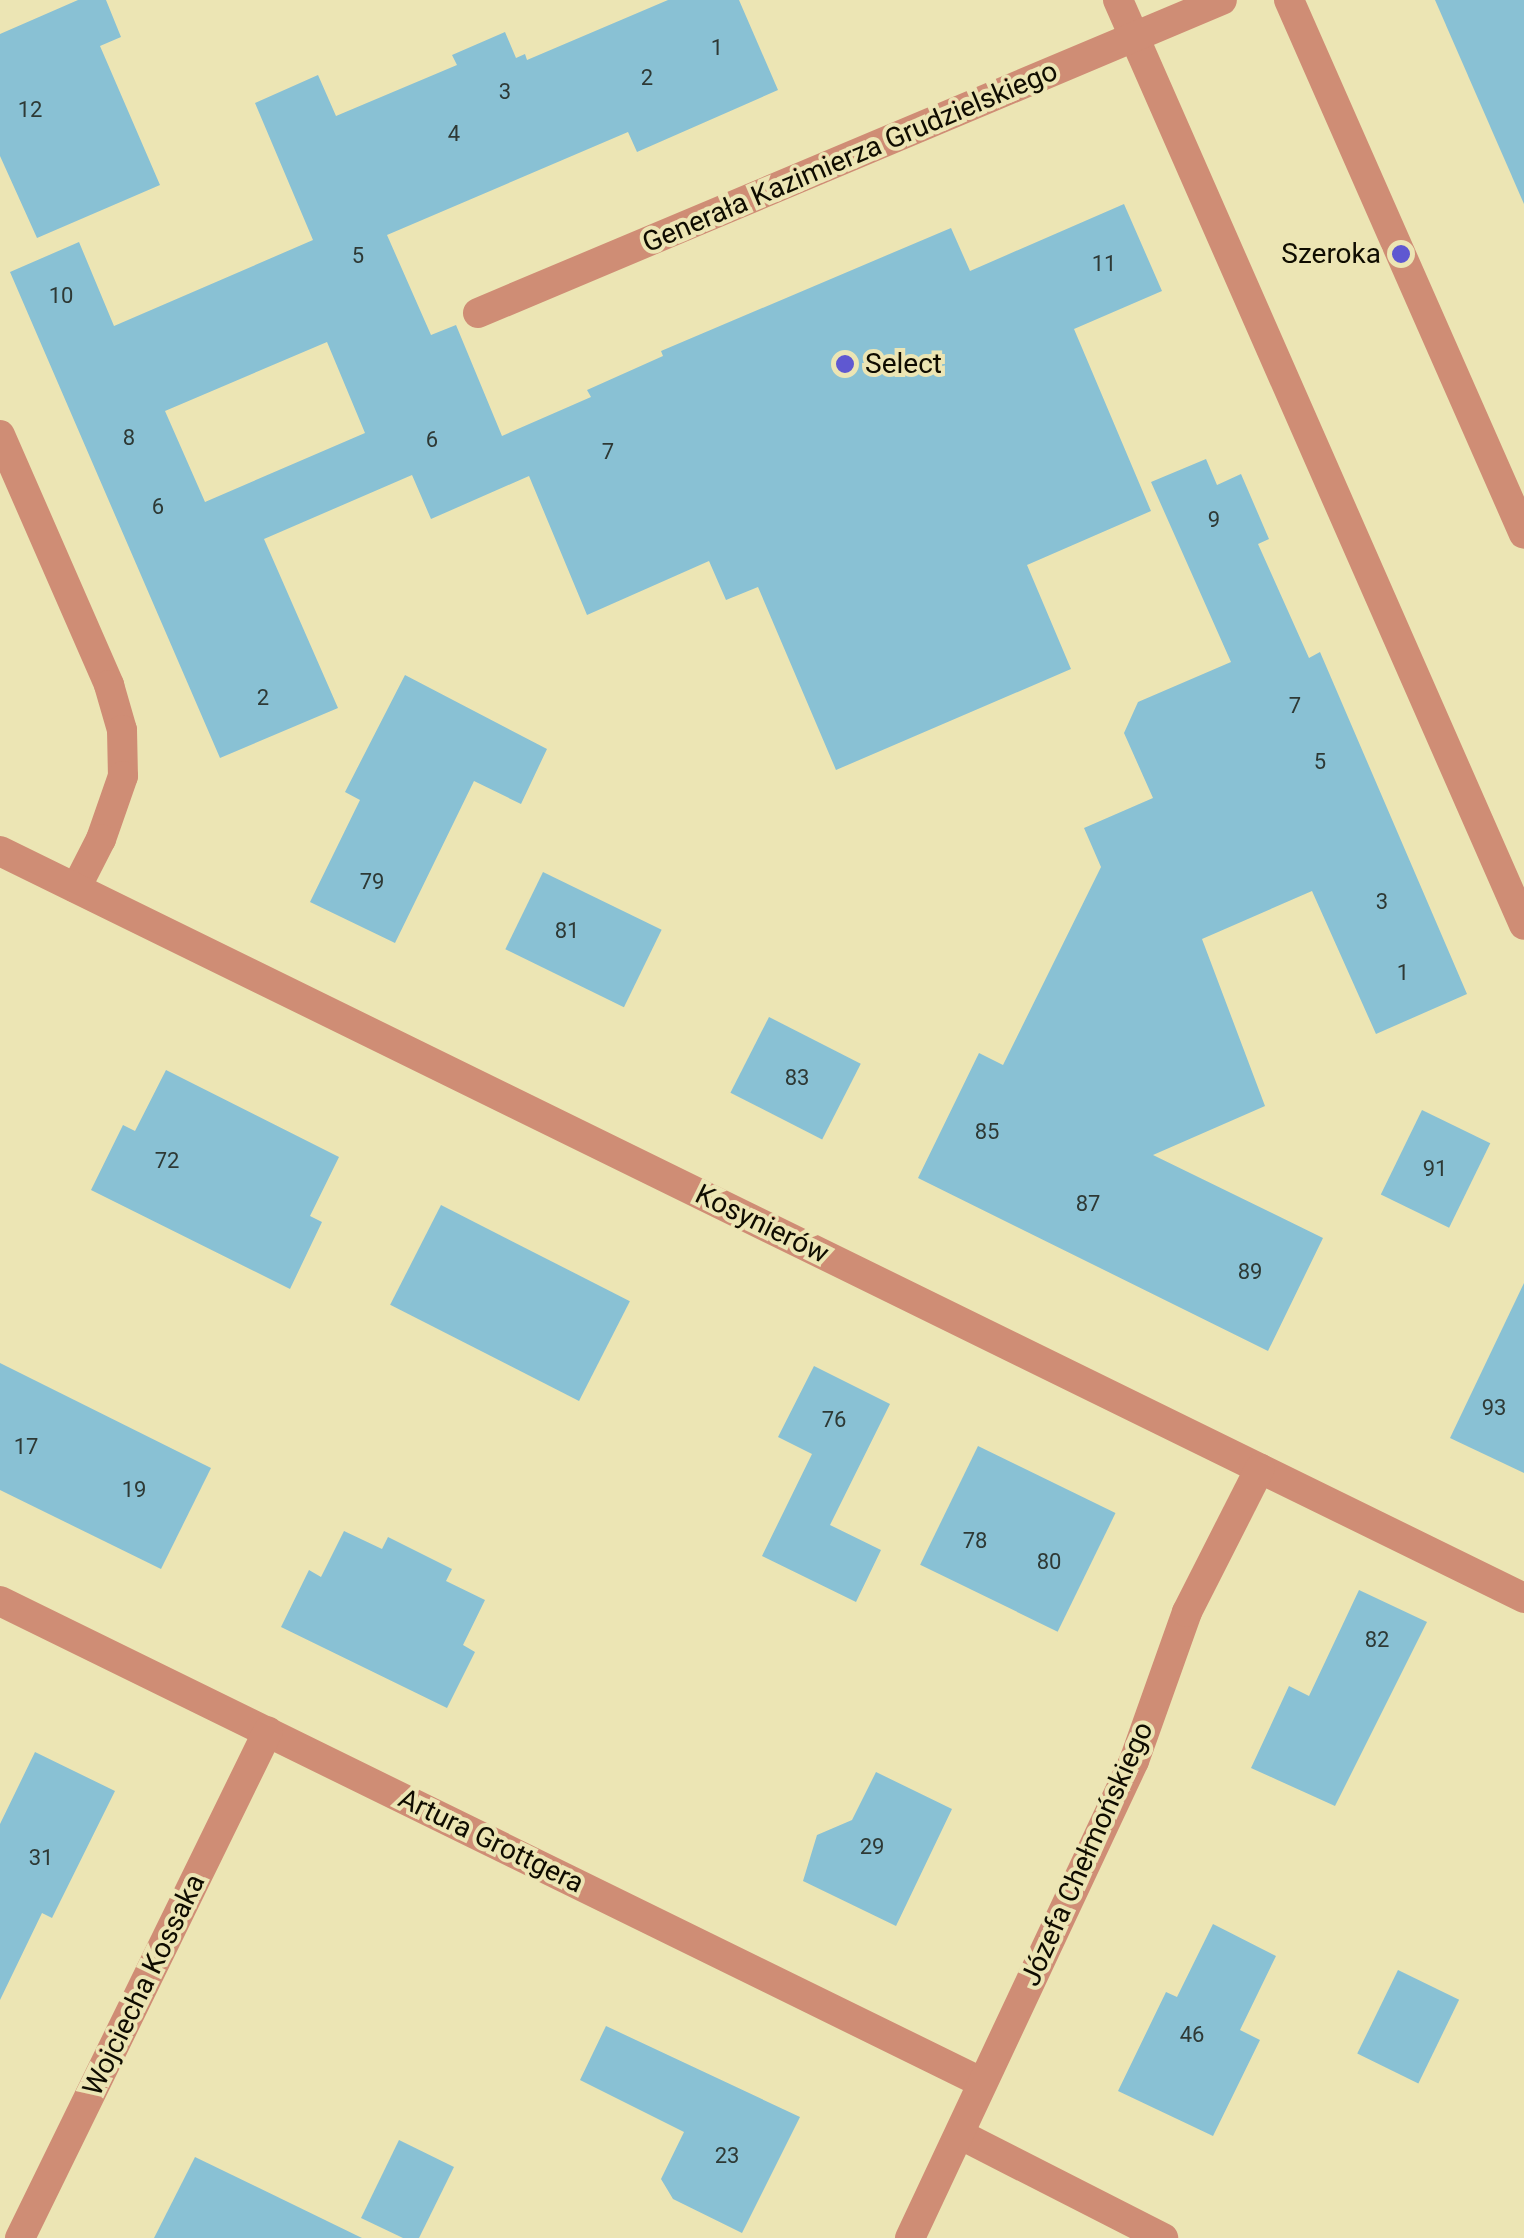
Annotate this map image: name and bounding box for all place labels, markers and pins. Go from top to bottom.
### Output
place label: Szeroka [1281,237,1381,271]
marker: Szeroka [1390,243,1412,265]
place label: Select [865,347,942,381]
marker: Select [834,353,856,375]

